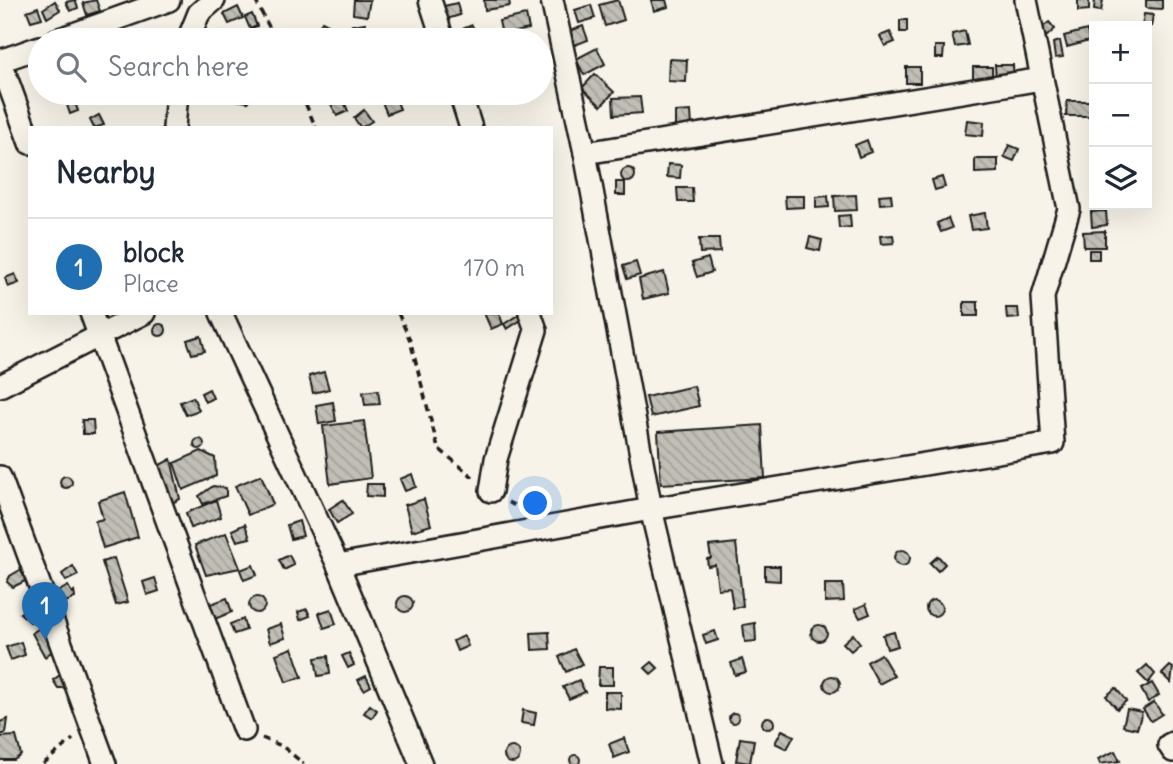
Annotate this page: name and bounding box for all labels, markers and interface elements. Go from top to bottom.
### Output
map controls [1089,21,1152,210]
button: + [1089,21,1152,84]
search box [28,28,553,105]
icon: search [52,48,90,86]
text: Search here [108,50,249,83]
button: − [1089,84,1152,147]
button: layers [1089,147,1152,210]
text: Nearby [56,153,156,191]
text: block [123,236,184,269]
text: 1 [74,253,84,282]
text: 170 m [464,253,525,282]
text: Place [123,269,179,298]
your location [518,486,552,520]
pin: 1 [22,582,68,640]

